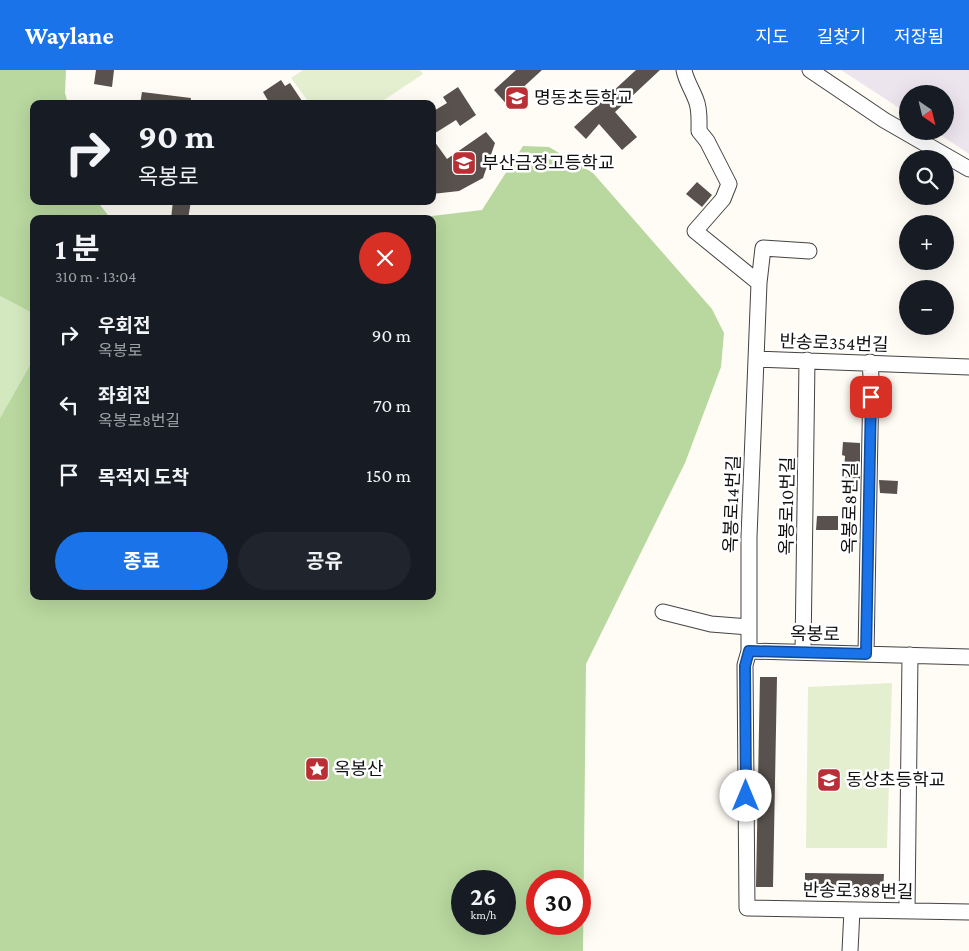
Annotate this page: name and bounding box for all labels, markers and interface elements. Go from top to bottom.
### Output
text: Waylane [25,22,114,49]
text: 지도 [756,27,789,47]
text: 길찾기 [817,27,866,47]
text: 저장됨 [894,27,944,47]
school or university icon: 명동초등학교 [504,85,530,111]
north arrow [899,85,954,140]
map controls [899,85,954,335]
place label: 명동초등학교 [534,88,633,108]
text: 90 m [138,117,215,156]
icon: right [55,120,120,185]
school or university icon: 부산금정고등학교 [451,150,477,176]
button: search [899,150,954,205]
place label: 부산금정고등학교 [482,153,614,173]
text: 옥봉로 [138,164,199,189]
button: + [899,215,954,270]
text: 1 분 [55,232,100,265]
button: close [359,232,411,284]
text: 310 m · 13:04 [55,268,136,285]
button: − [899,280,954,335]
text: 우회전 [98,315,150,336]
icon: right [55,321,83,349]
text: 90 m [372,325,411,346]
street label: 반송로354번길 [779,331,889,355]
text: 옥봉로 [98,342,142,359]
pin [850,376,892,418]
icon: arrive [857,383,885,411]
text: 좌회전 [98,385,150,406]
icon: left [55,391,83,419]
text: 70 m [373,395,411,416]
text: 옥봉로8번길 [98,412,180,429]
street label: 옥봉로14번길 [720,455,744,553]
street label: 옥봉로10번길 [776,456,798,556]
icon: arrive [55,461,83,489]
street label: 옥봉로8번길 [839,462,861,554]
text: 150 m [366,465,411,486]
text: 목적지 도착 [98,467,189,488]
button: 종료 [55,532,228,590]
button: 공유 [238,532,411,590]
street label: 옥봉로 [790,624,840,644]
place icon: 옥봉산 [304,756,330,782]
place label: 옥봉산 [334,759,384,779]
school or university icon: 동상초등학교 [816,767,842,793]
position arrow [719,769,771,821]
place label: 동상초등학교 [846,770,945,790]
speed limit sign: 30 [526,870,591,935]
street label: 반송로388번길 [802,880,914,902]
text: 26 [470,883,497,910]
text: km/h [471,908,496,922]

